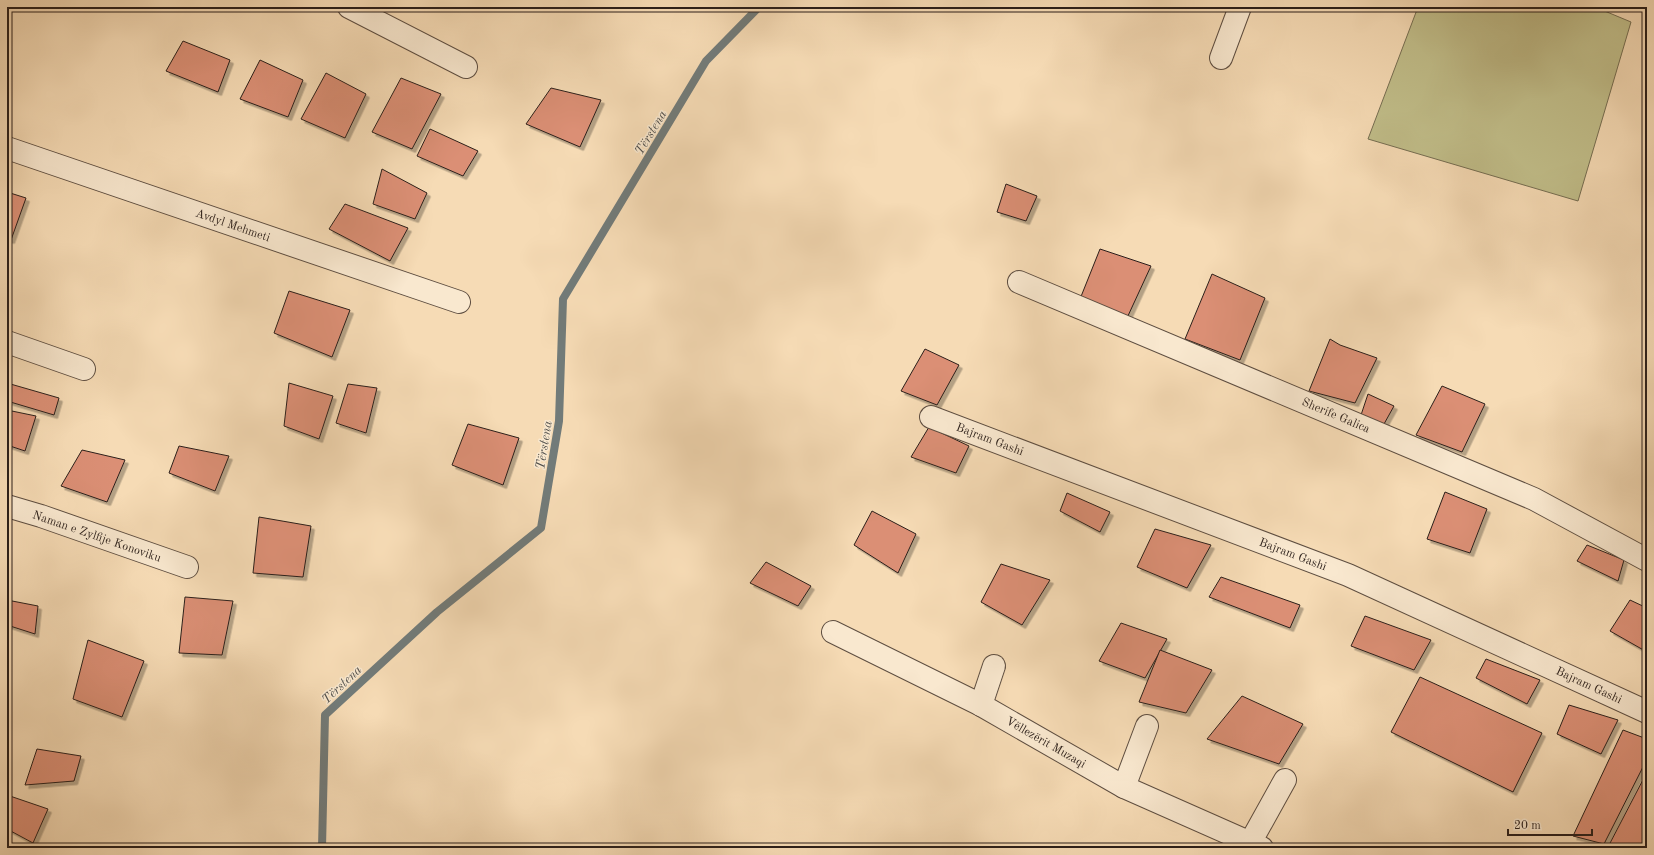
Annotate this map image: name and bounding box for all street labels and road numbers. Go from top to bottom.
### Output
street label: Avdyl Mehmeti [194,208,272,244]
street label: Sherife Galica [1300,396,1371,436]
street label: Bajram Gashi [954,422,1025,458]
street label: Naman e Zylfije Konoviku [31,509,163,565]
street label: Bajram Gashi [1257,537,1328,573]
street label: Bajram Gashi [1554,665,1623,706]
street label: Vëllezërit Muzaqi [1003,715,1088,771]

